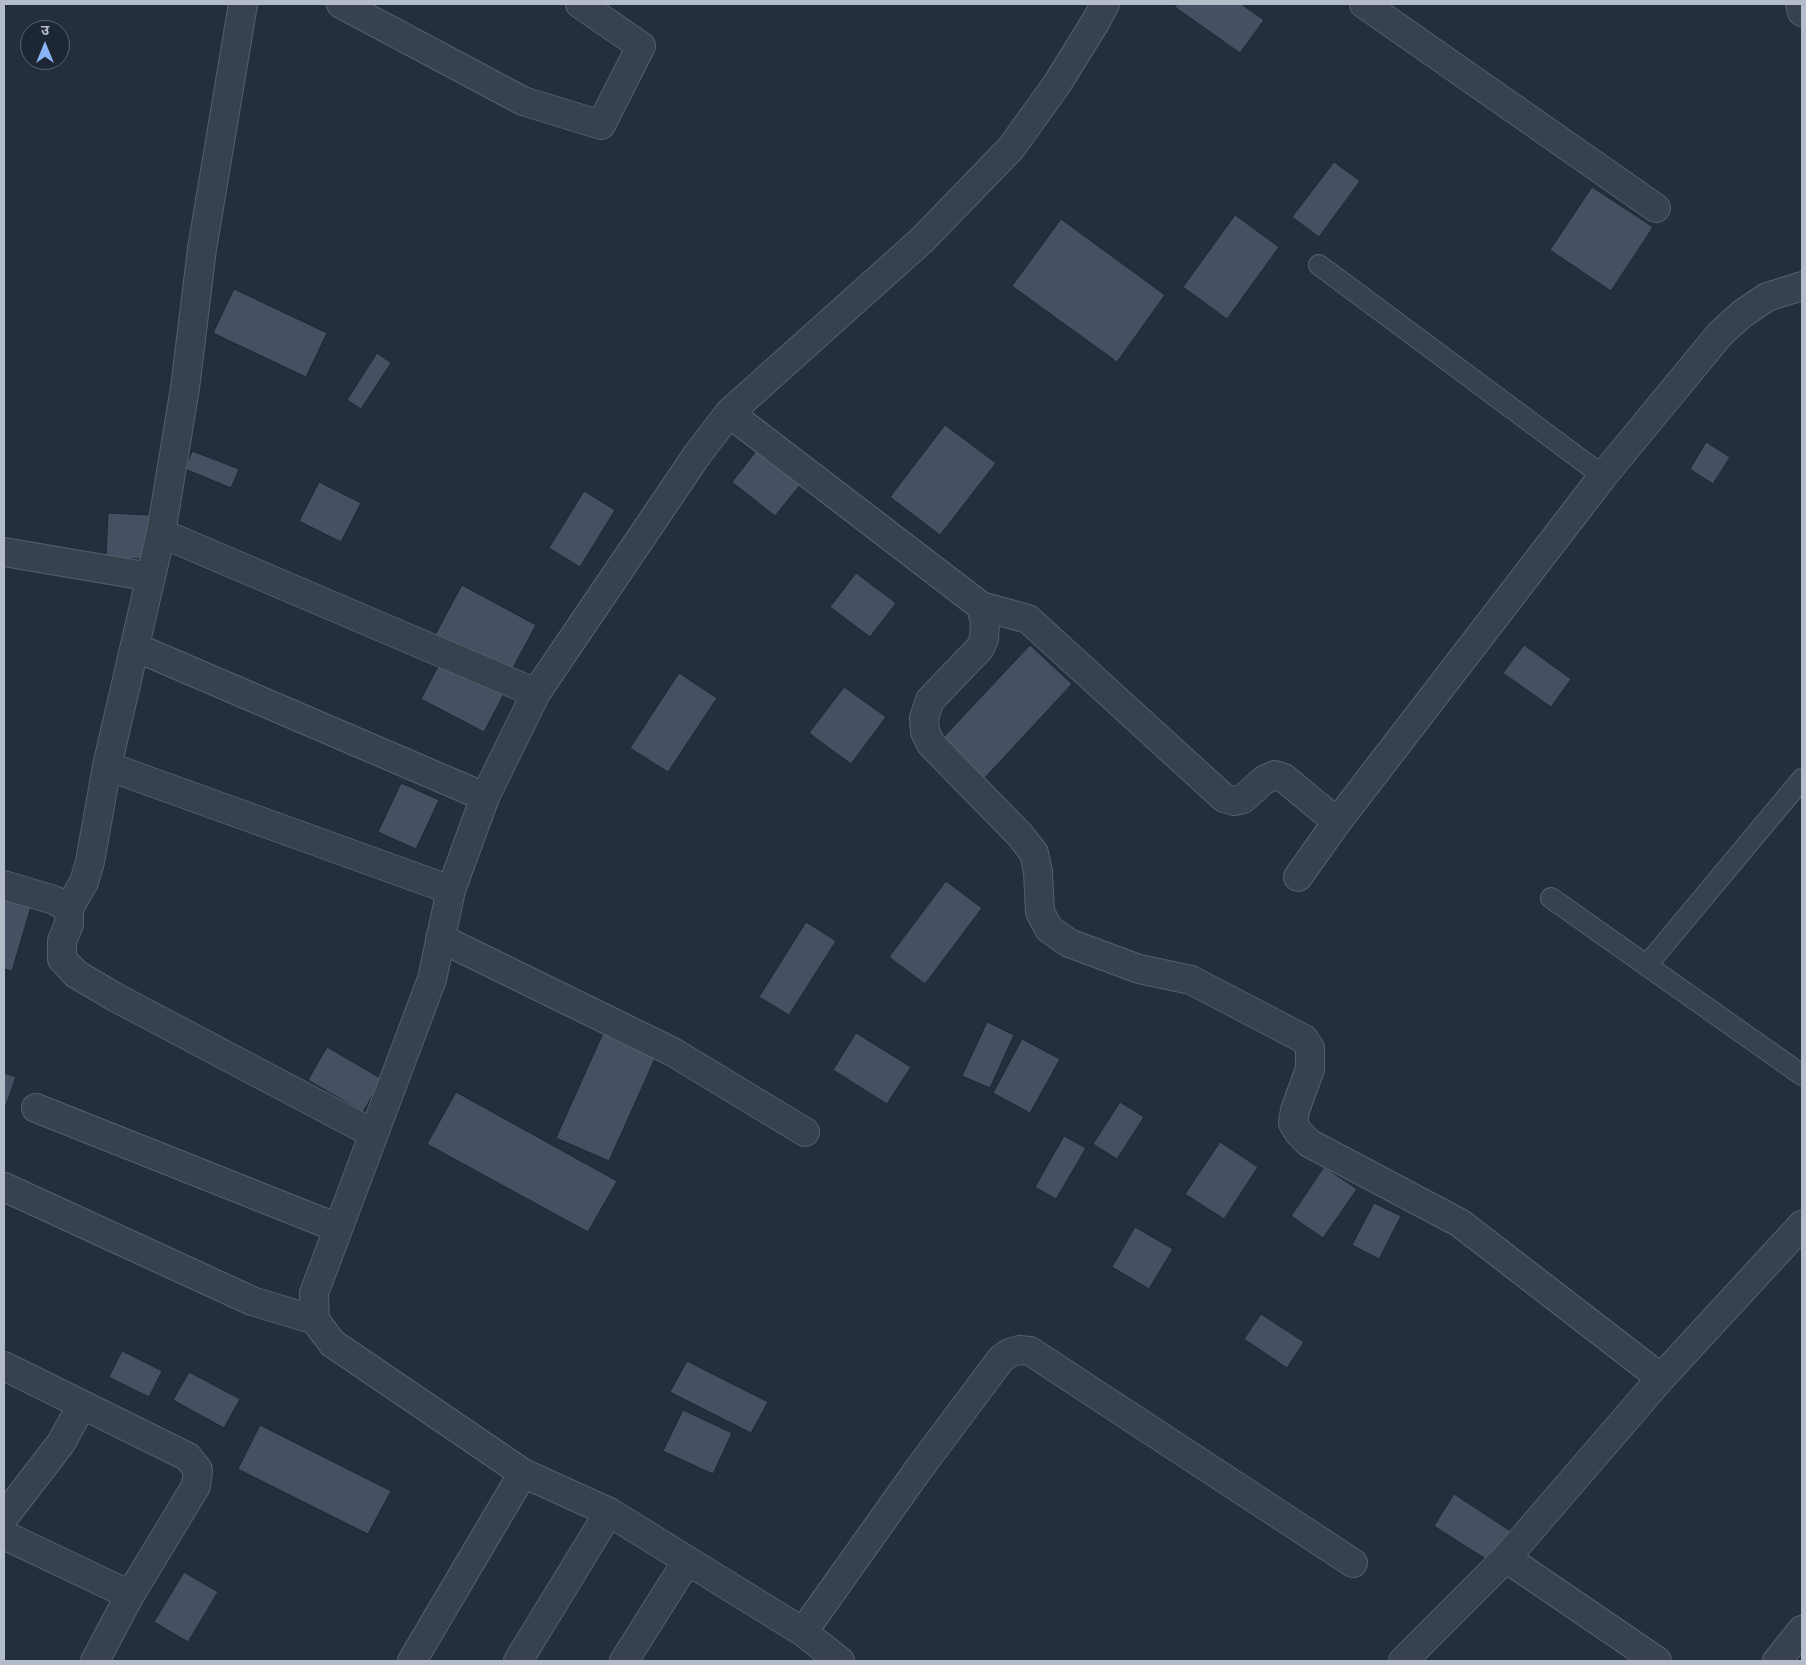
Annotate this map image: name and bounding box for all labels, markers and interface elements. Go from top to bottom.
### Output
north arrow [20,20,70,70]
text: उ [41,21,49,40]

